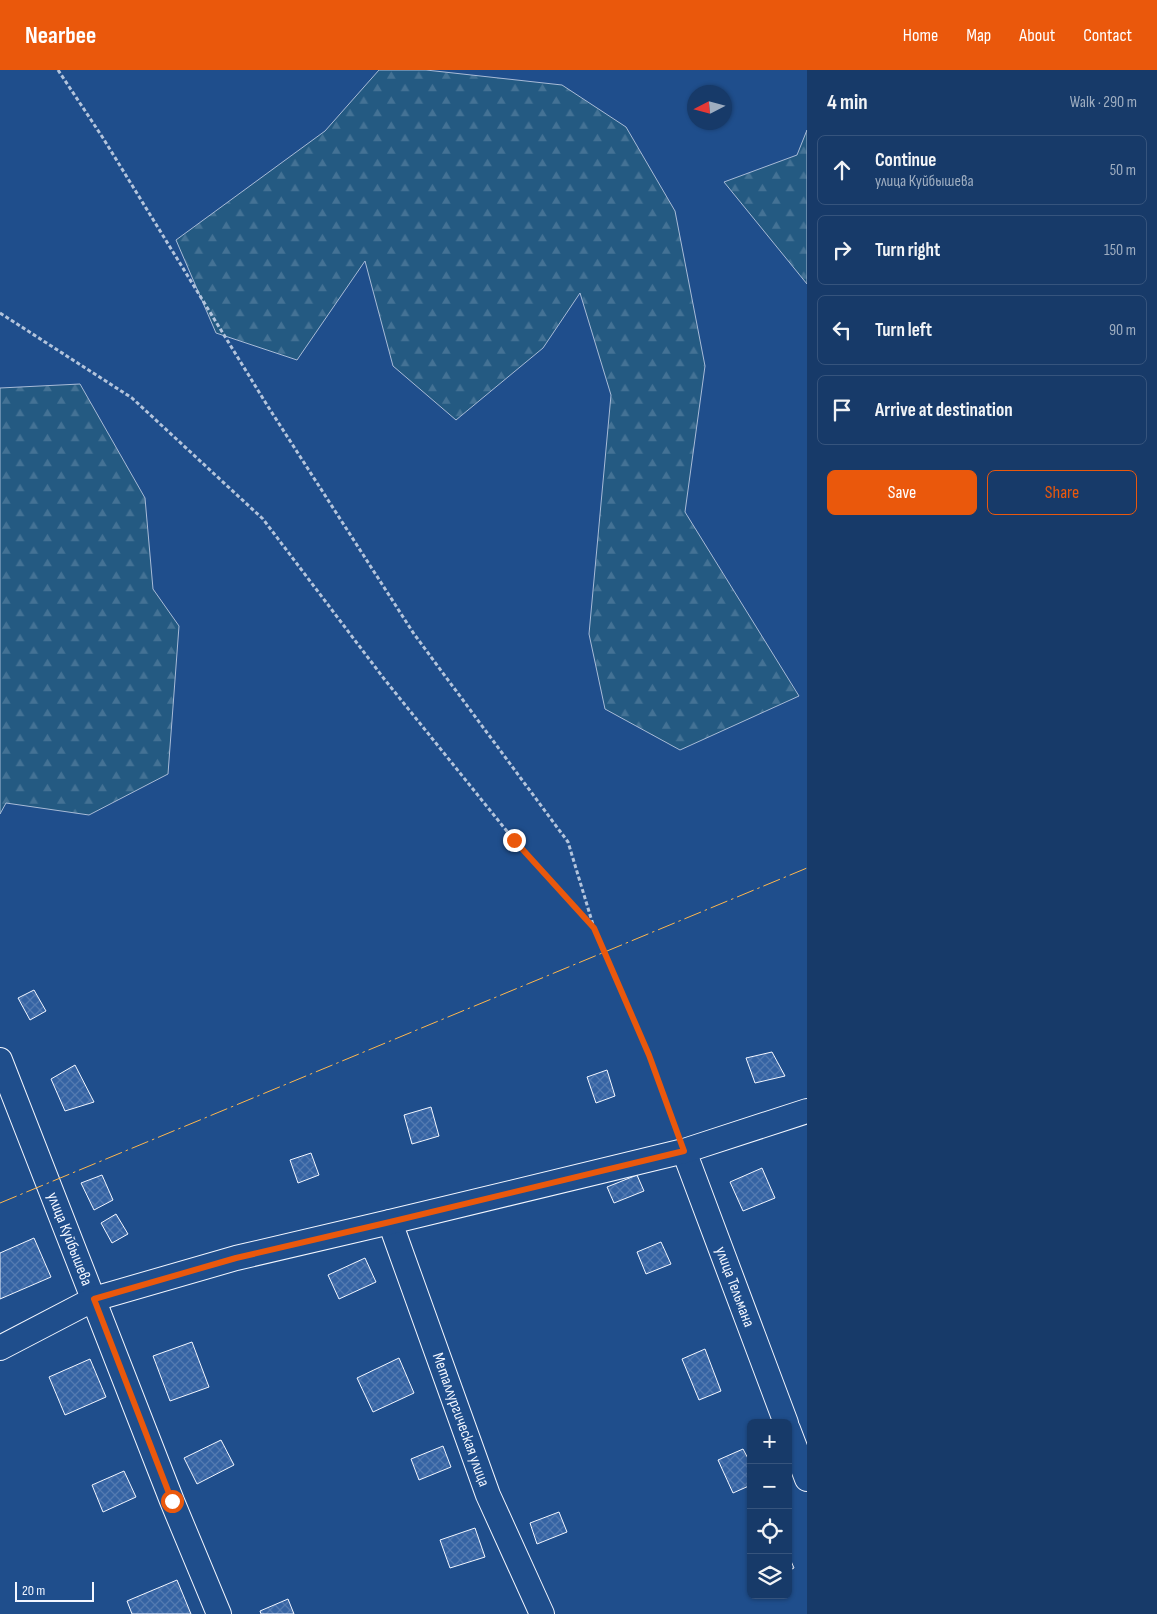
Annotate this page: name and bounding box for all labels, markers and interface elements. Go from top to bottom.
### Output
text: Nearbee [25,21,96,50]
text: Home [903,25,938,46]
text: Map [966,25,991,46]
text: About [1019,25,1055,46]
text: Contact [1083,25,1132,46]
north arrow [687,85,732,130]
text: 4 min [827,90,868,115]
text: Walk · 290 m [1070,93,1137,112]
text: Continue [875,149,936,172]
icon: ahead [828,156,856,184]
text: 50 m [1110,161,1136,180]
text: улица Куйбышева [875,172,974,191]
icon: right [828,236,856,264]
text: Turn right [875,239,940,262]
text: 150 m [1104,241,1136,260]
icon: left [828,316,856,344]
text: Turn left [875,319,932,342]
text: 90 m [1109,321,1136,340]
icon: arrive [828,396,856,424]
text: Arrive at destination [875,399,1013,422]
button: Save [827,470,977,515]
button: Share [987,470,1137,515]
route end [503,829,526,852]
street label: улица Куйбышева [43,1189,97,1288]
street label: улица Тельмана [711,1244,759,1330]
street label: Металлургическая улица [428,1350,494,1489]
map controls [747,1419,792,1599]
button: + [747,1419,792,1464]
button: − [747,1464,792,1509]
route start [161,1490,184,1513]
button: locate [747,1509,792,1554]
button: layers [747,1554,792,1599]
scale bar [15,1579,94,1602]
text: 20 m [22,1582,45,1599]

